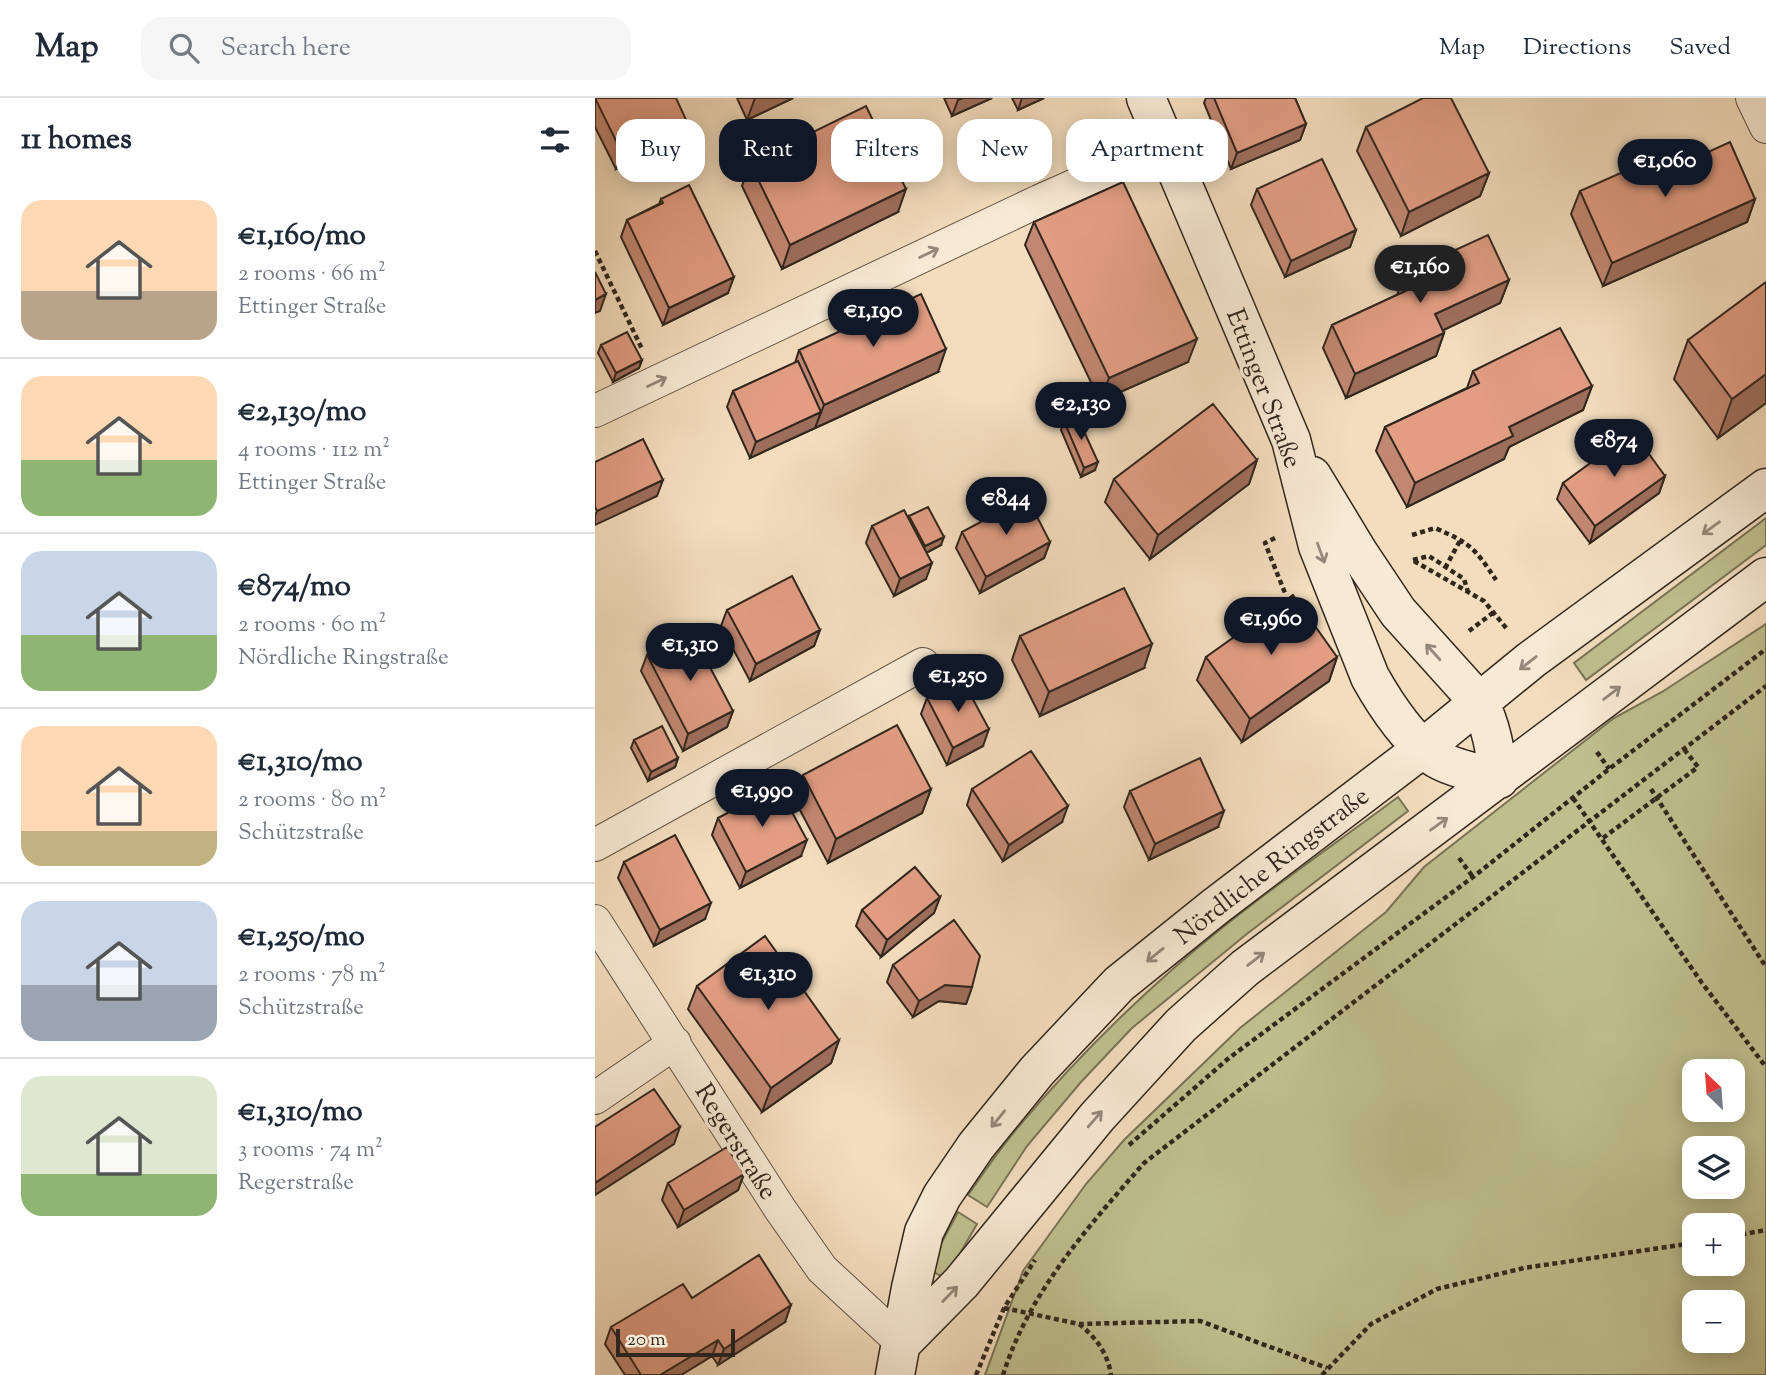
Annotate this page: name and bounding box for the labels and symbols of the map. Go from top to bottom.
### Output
pin: €1,060 [1608,140,1722,199]
one-way arrow [918,246,939,260]
pin: €1,160 [1363,246,1477,305]
pin: €1,190 [816,289,930,349]
street label: Ettinger Straße [1215,304,1310,474]
one-way arrow [646,375,667,388]
pin: €2,130 [1024,382,1138,442]
pin: €874 [1573,420,1655,479]
pin: €844 [965,478,1047,537]
one-way arrow [1702,521,1721,535]
one-way arrow [1316,542,1328,564]
pin: €1,960 [1214,598,1328,657]
pin: €1,310 [633,624,747,683]
one-way arrow [1425,643,1441,661]
pin: €1,250 [901,654,1015,714]
one-way arrow [1519,655,1538,670]
one-way arrow [1602,686,1621,701]
pin: €1,990 [705,770,819,829]
street label: Nördliche Ringstraße [1167,779,1378,955]
one-way arrow [1429,817,1448,831]
one-way arrow [1146,948,1164,963]
one-way arrow [1246,952,1265,967]
pin: €1,310 [711,953,825,1012]
north arrow [1682,1059,1745,1122]
street label: Regerstraße [684,1077,785,1208]
one-way arrow [990,1110,1006,1128]
one-way arrow [1087,1111,1103,1129]
one-way arrow [941,1286,958,1303]
scale bar [616,1326,735,1358]

